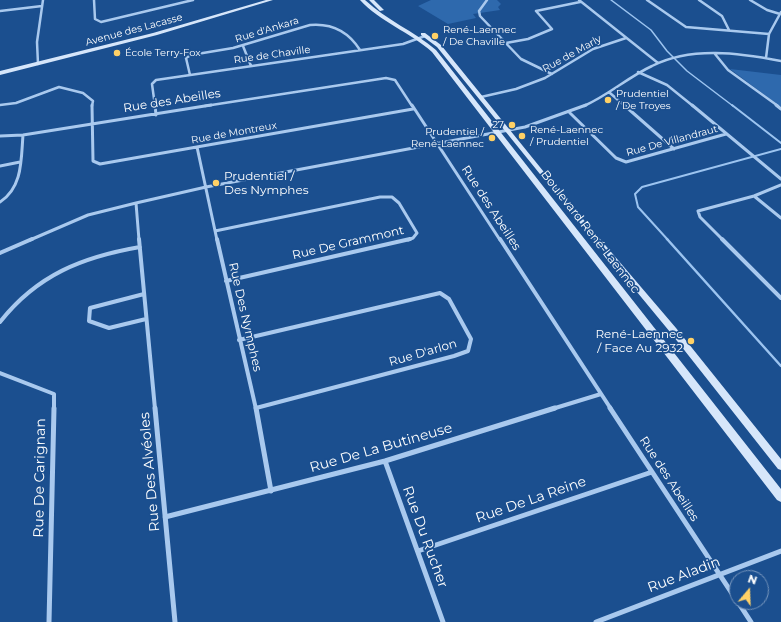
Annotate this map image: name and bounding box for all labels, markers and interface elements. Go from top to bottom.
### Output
street label: Avenue des Lacasse [84,11,184,49]
street label: Rue d'Ankara [234,15,300,45]
place label: René-Laennec / De Chaville [443,24,516,48]
marker: René-Laennec / De Chaville [430,31,440,41]
street label: Rue de Marly [540,33,604,75]
street label: Rue de Chaville [233,44,311,66]
place label: École Terry-Fox [125,47,201,59]
marker: École Terry-Fox [112,48,122,58]
street label: Rue des Abeilles [122,86,222,116]
place label: Prudentiel / De Troyes [616,88,671,112]
marker: Prudentiel / De Troyes [603,95,613,105]
place label: 27 [492,119,504,131]
street label: Rue de Montreux [190,120,278,146]
marker: 27 [507,120,517,130]
street label: Rue De Villandraut [625,123,719,159]
place label: René-Laennec / Prudentiel [530,124,603,148]
place label: Prudentiel / René-Laennec [411,126,484,150]
marker: René-Laennec / Prudentiel [517,131,527,141]
marker: Prudentiel / René-Laennec [487,133,497,143]
street label: Rue des Abeilles [458,163,524,253]
street label: Boulevard René-Laennec [538,168,642,296]
place label: Prudentiel / Des Nymphes [224,169,309,197]
marker: Prudentiel / Des Nymphes [211,178,221,188]
street label: Rue De Grammont [291,223,405,263]
street label: Rue Des Nymphes [225,261,265,373]
place label: René-Laennec / Face Au 2932 [595,327,683,355]
street label: Rue D'arlon [387,336,459,370]
marker: René-Laennec / Face Au 2932 [686,336,696,346]
street label: Rue Des Alvéoles [136,412,164,532]
street label: Rue De Carignan [31,418,49,538]
street label: Rue De La Butineuse [308,420,454,476]
street label: Rue des Abeilles [636,434,702,524]
street label: Rue De La Reine [474,473,588,527]
street label: Rue Du Rucher [399,484,451,590]
street label: Rue Aladin [645,553,723,597]
north arrow [729,570,769,610]
text: N [746,572,759,588]

